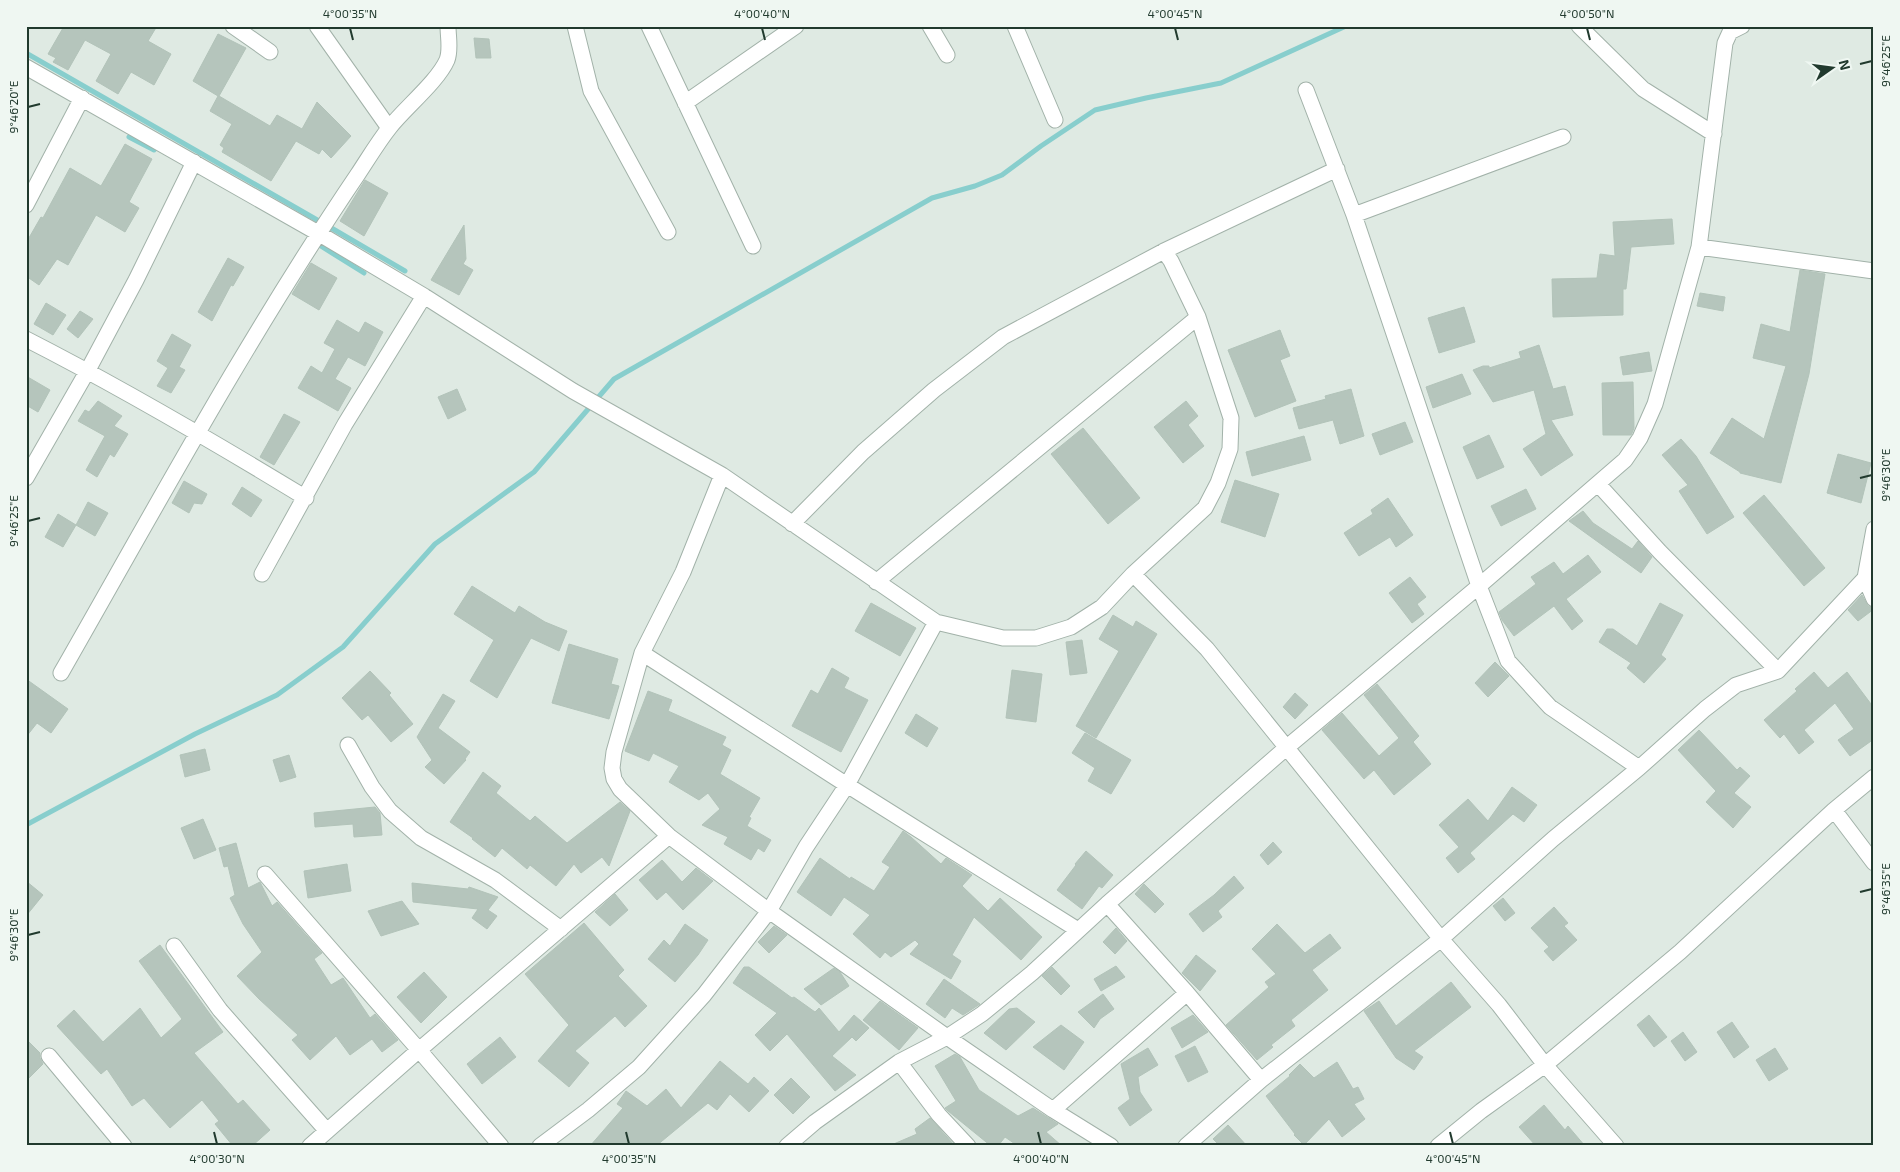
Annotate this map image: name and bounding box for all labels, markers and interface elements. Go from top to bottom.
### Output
text: 4°00'35"N [323,6,377,20]
text: 4°00'40"N [734,6,790,20]
text: 4°00'45"N [1148,6,1202,20]
text: 4°00'50"N [1559,6,1615,20]
text: 9°46'25"E [1878,35,1892,87]
north arrow [1808,42,1858,92]
text: N [1836,58,1855,72]
text: 9°46'20"E [6,80,20,133]
text: 9°46'30"E [1878,448,1892,501]
text: 9°46'25"E [6,495,20,547]
text: 9°46'35"E [1878,863,1892,915]
text: 9°46'30"E [6,908,20,961]
text: 4°00'30"N [189,1151,245,1165]
text: 4°00'35"N [602,1151,656,1165]
text: 4°00'40"N [1013,1151,1069,1165]
text: 4°00'45"N [1426,1151,1480,1165]

